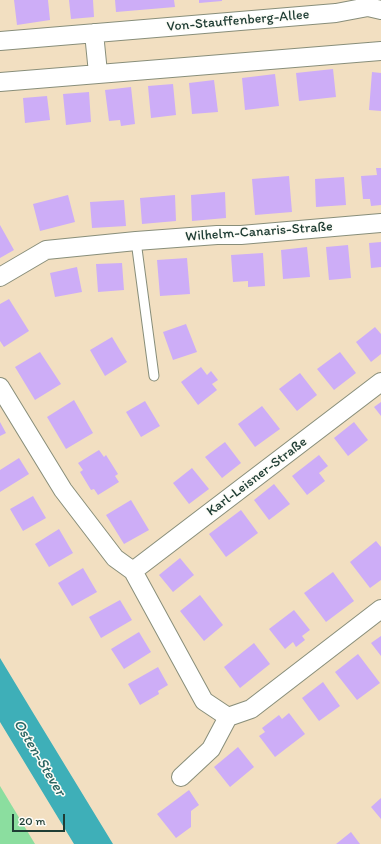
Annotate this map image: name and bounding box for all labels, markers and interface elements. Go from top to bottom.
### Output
street label: Von-Stauffenberg-Allee [166,6,310,36]
street label: Wilhelm-Canaris-Straße [185,218,333,246]
street label: Karl-Leisner-Straße [203,434,311,520]
water label: Osten-Stever [9,716,69,800]
scale bar [14,806,67,832]
text: 20 m [19,814,46,828]

